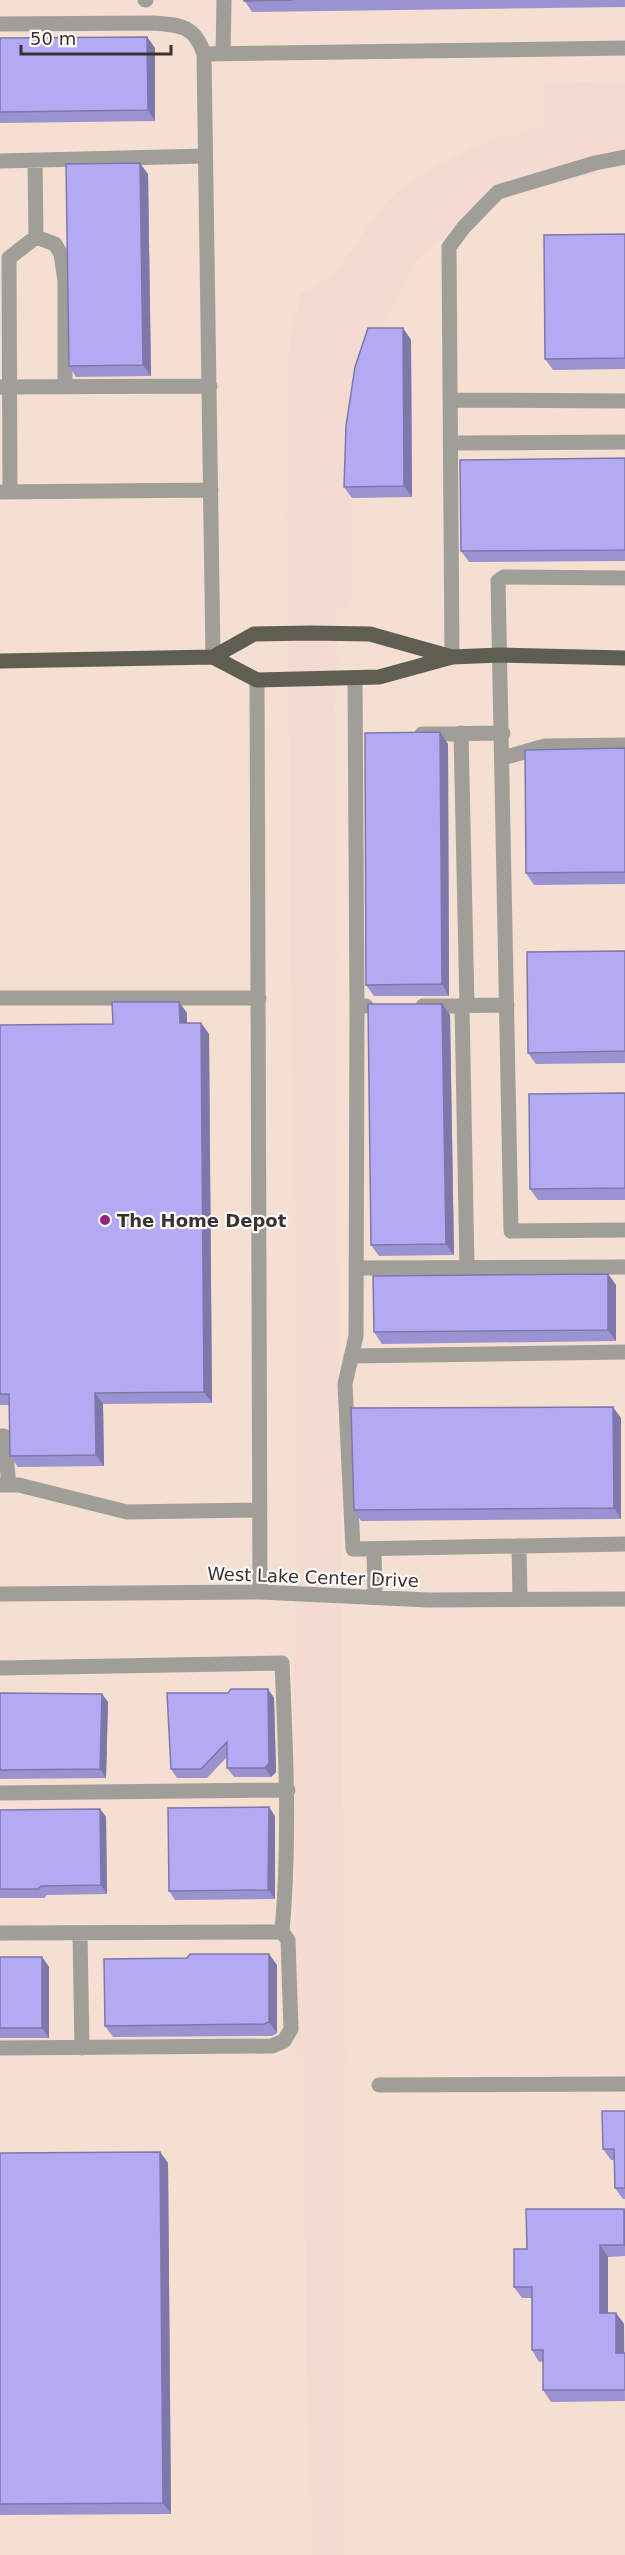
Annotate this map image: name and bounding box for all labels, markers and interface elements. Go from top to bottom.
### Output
scale bar [21,18,171,56]
text: 50 m [30,28,76,49]
place label: The Home Depot [117,1210,287,1231]
marker: The Home Depot [98,1213,112,1227]
street label: West Lake Center Drive [207,1563,419,1591]

